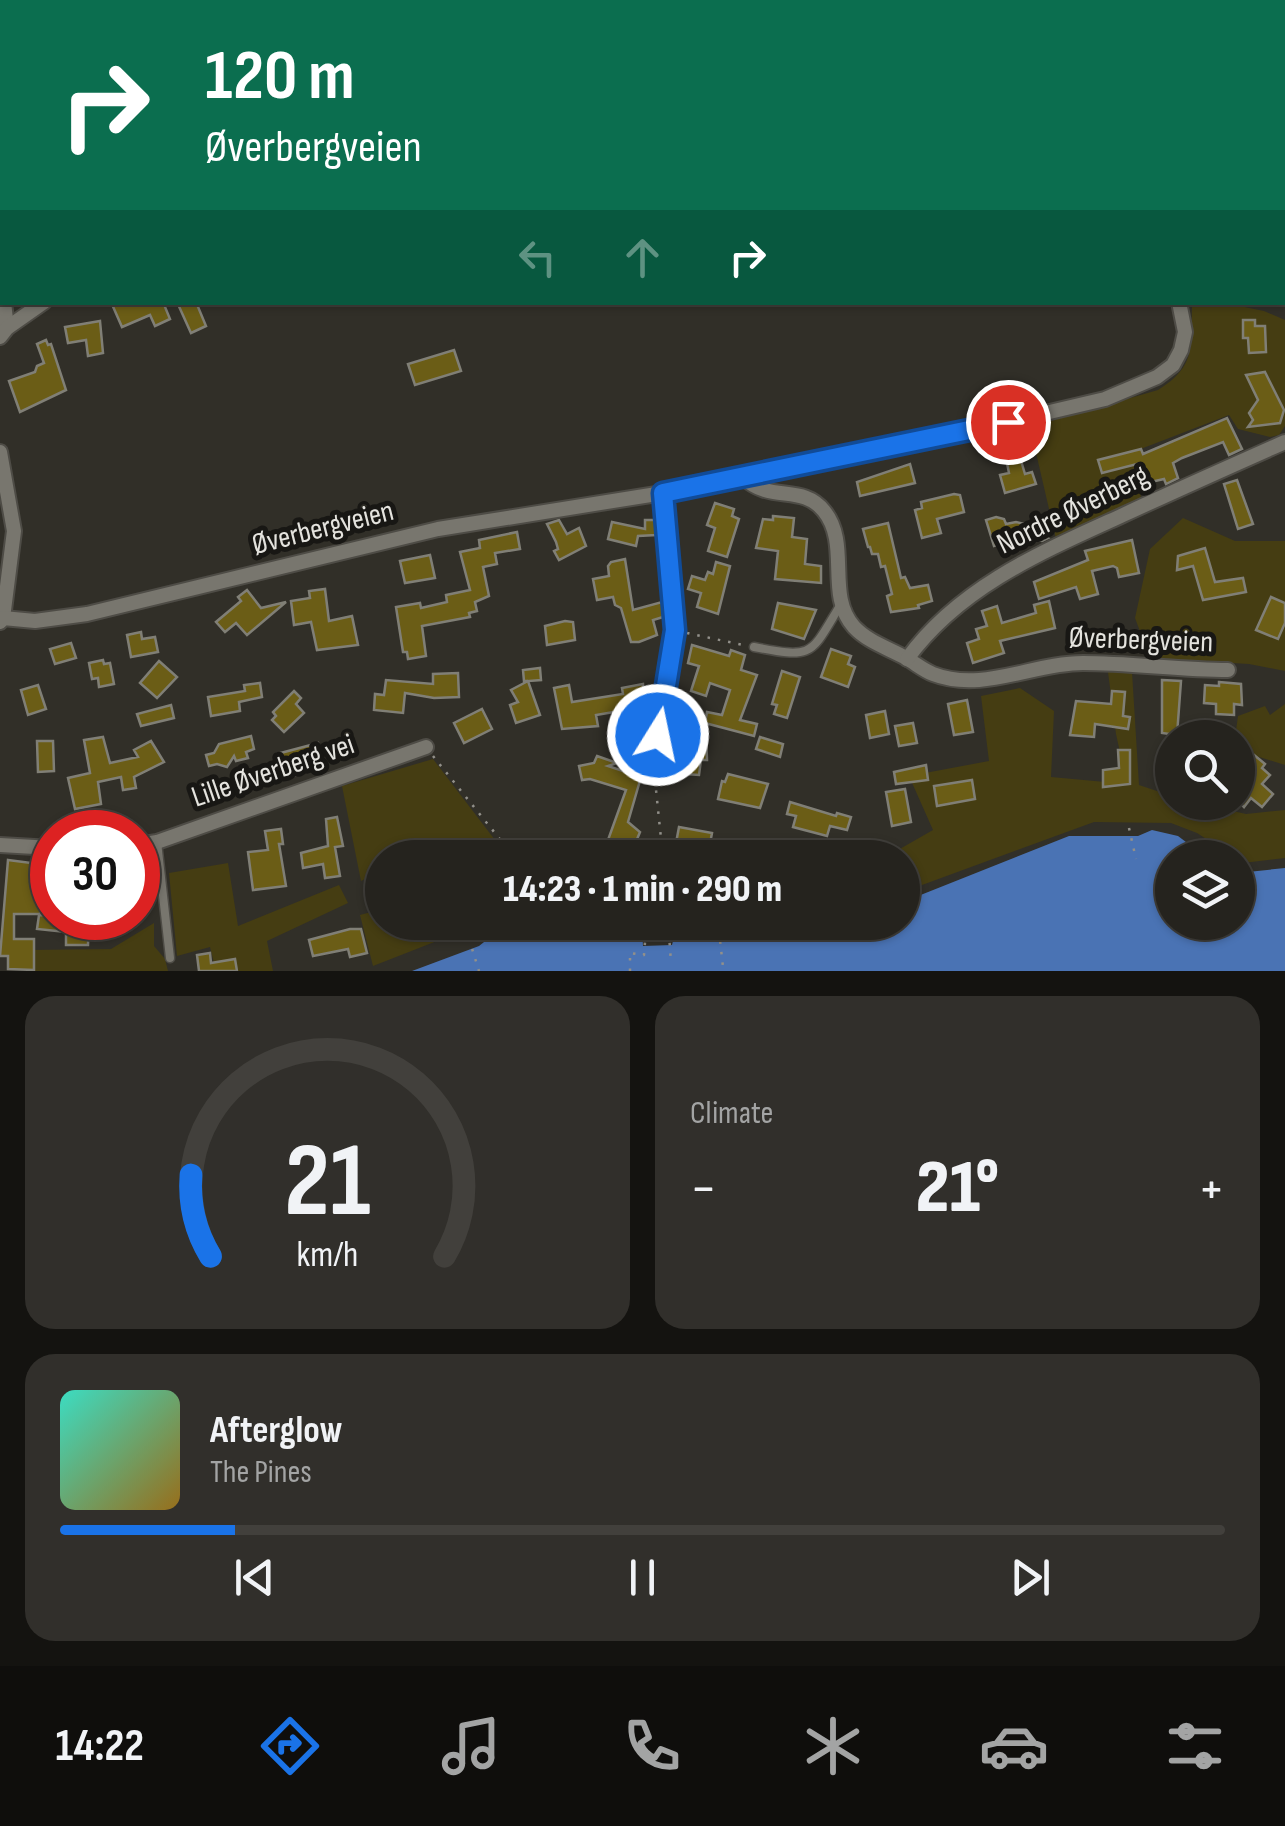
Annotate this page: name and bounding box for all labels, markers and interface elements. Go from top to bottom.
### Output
text: 120 m [205,35,355,119]
icon: right [40,40,170,170]
text: Øverbergveien [205,120,422,175]
icon: left [510,230,565,285]
icon: ahead [615,230,670,285]
icon: right [720,230,775,285]
pin [966,380,1051,465]
icon: arrive [981,395,1036,450]
street label: Nordre Øverberg [991,458,1155,562]
street label: Øverbergveien [249,493,397,563]
street label: Øverbergveien [1068,619,1214,661]
position arrow [606,683,710,787]
map controls [1155,720,1255,940]
button: search [1155,720,1255,820]
street label: Lille Øverberg vei [187,726,359,816]
speed limit sign: 30 [30,810,160,940]
button: layers [1155,840,1255,940]
text: 14:23 · 1 min · 290 m [503,867,782,912]
text: Climate [690,1094,773,1133]
text: 21 [284,1120,371,1245]
text: 21° [916,1143,999,1234]
text: − [690,1156,717,1223]
text: + [1198,1156,1225,1223]
text: km/h [297,1234,358,1277]
text: Afterglow [210,1408,343,1453]
text: The Pines [210,1453,312,1492]
icon: previous [227,1550,282,1605]
icon: pause [615,1550,670,1605]
icon: next [1003,1550,1058,1605]
icon: directions [255,1711,325,1781]
icon: music [436,1711,506,1781]
icon: phone [617,1711,687,1781]
icon: climate [798,1711,868,1781]
icon: car [979,1711,1049,1781]
icon: filters [1160,1711,1230,1781]
text: 14:22 [55,1719,144,1774]

